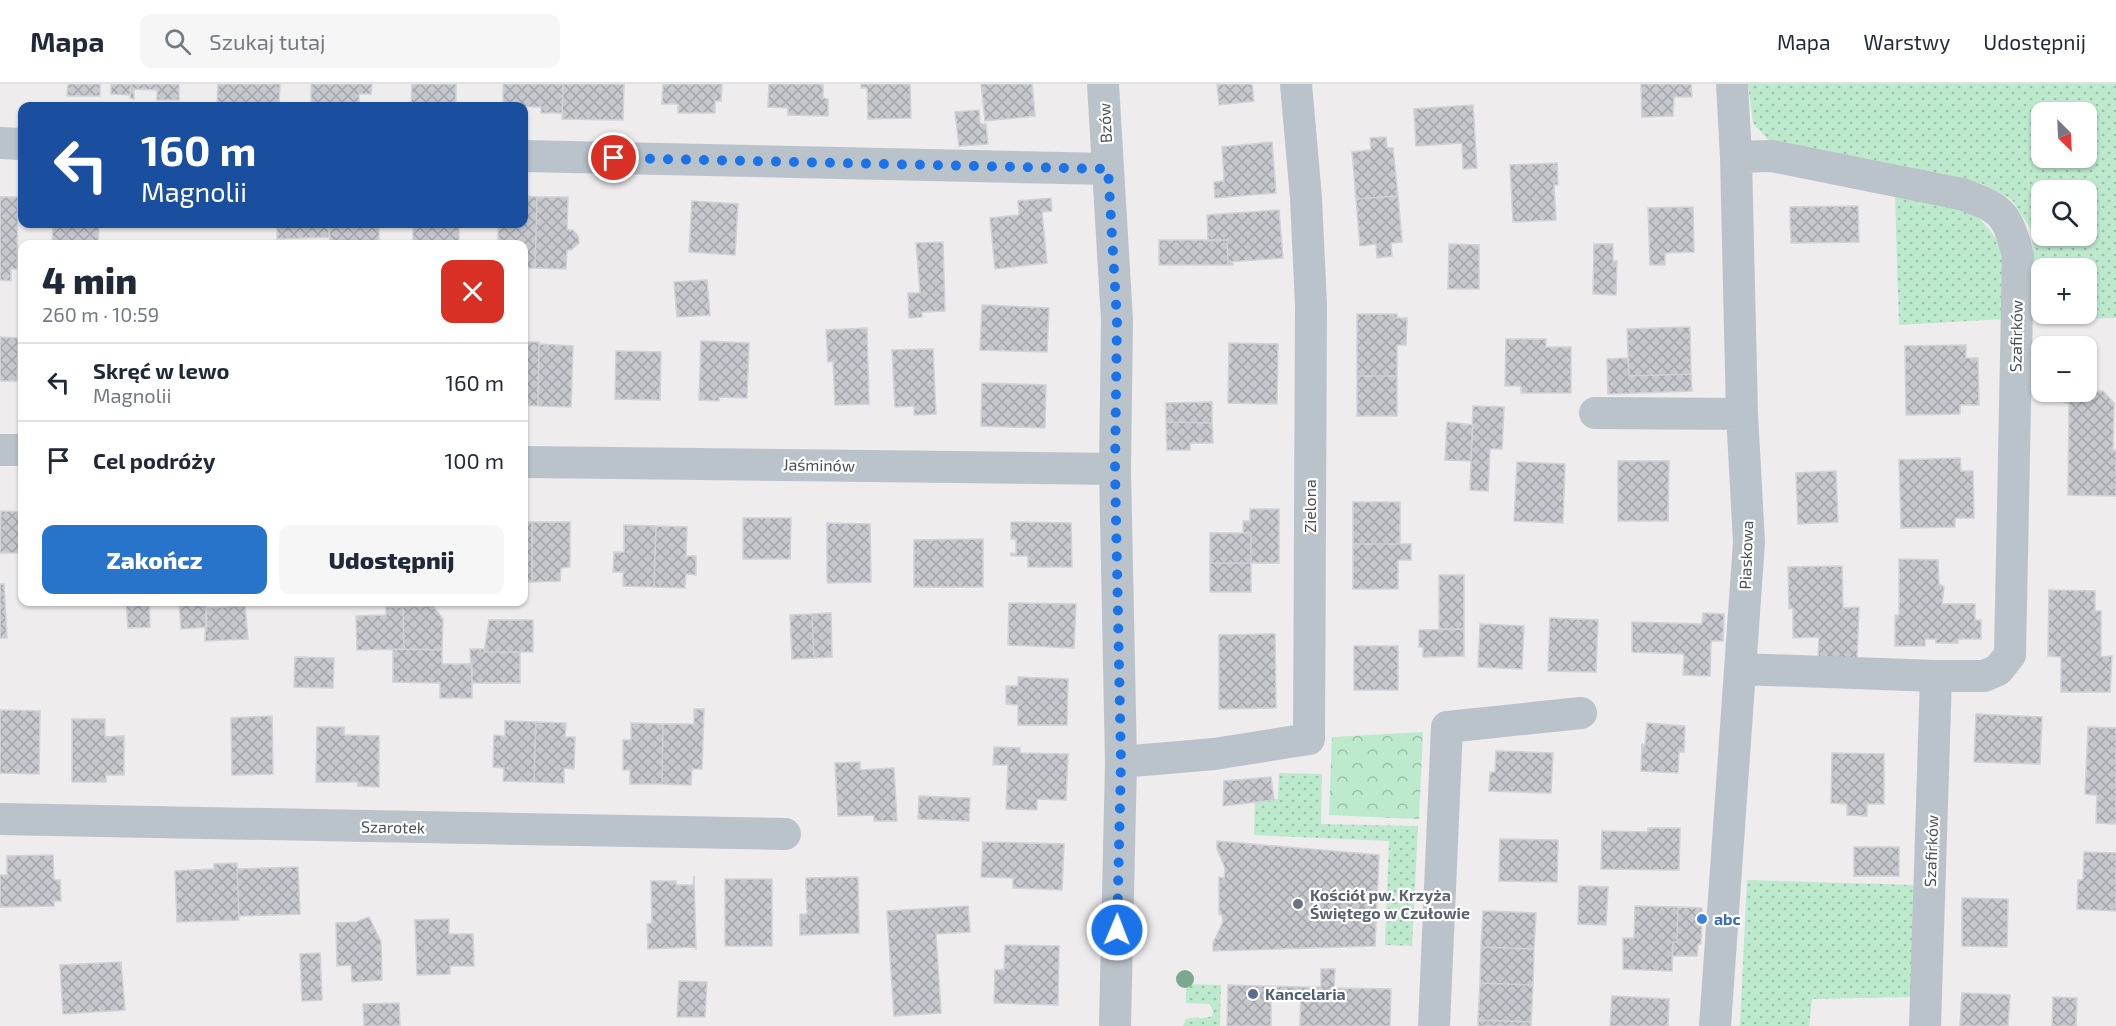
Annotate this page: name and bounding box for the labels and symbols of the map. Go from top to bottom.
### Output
street label: Bzów [1094,102,1115,144]
north arrow [2031,102,2097,168]
pin [588,132,639,183]
street label: Szafirków [2005,300,2026,372]
street label: Jaśminów [783,454,855,475]
street label: Zielona [1300,479,1319,533]
street label: Piaskowa [1735,520,1756,590]
street label: Szafirków [1920,815,1941,887]
street label: Szarotek [361,816,425,837]
place label: Kościół pw. Krzyża Świętego w Czułowie [1310,885,1470,922]
marker: Kościół pw. Krzyża Świętego w Czułowie [1291,897,1305,911]
position arrow [1085,898,1149,962]
place label: abc [1714,909,1741,928]
marker: abc [1695,912,1709,926]
place label: Kancelaria [1265,984,1346,1003]
marker: Kancelaria [1246,987,1260,1001]

